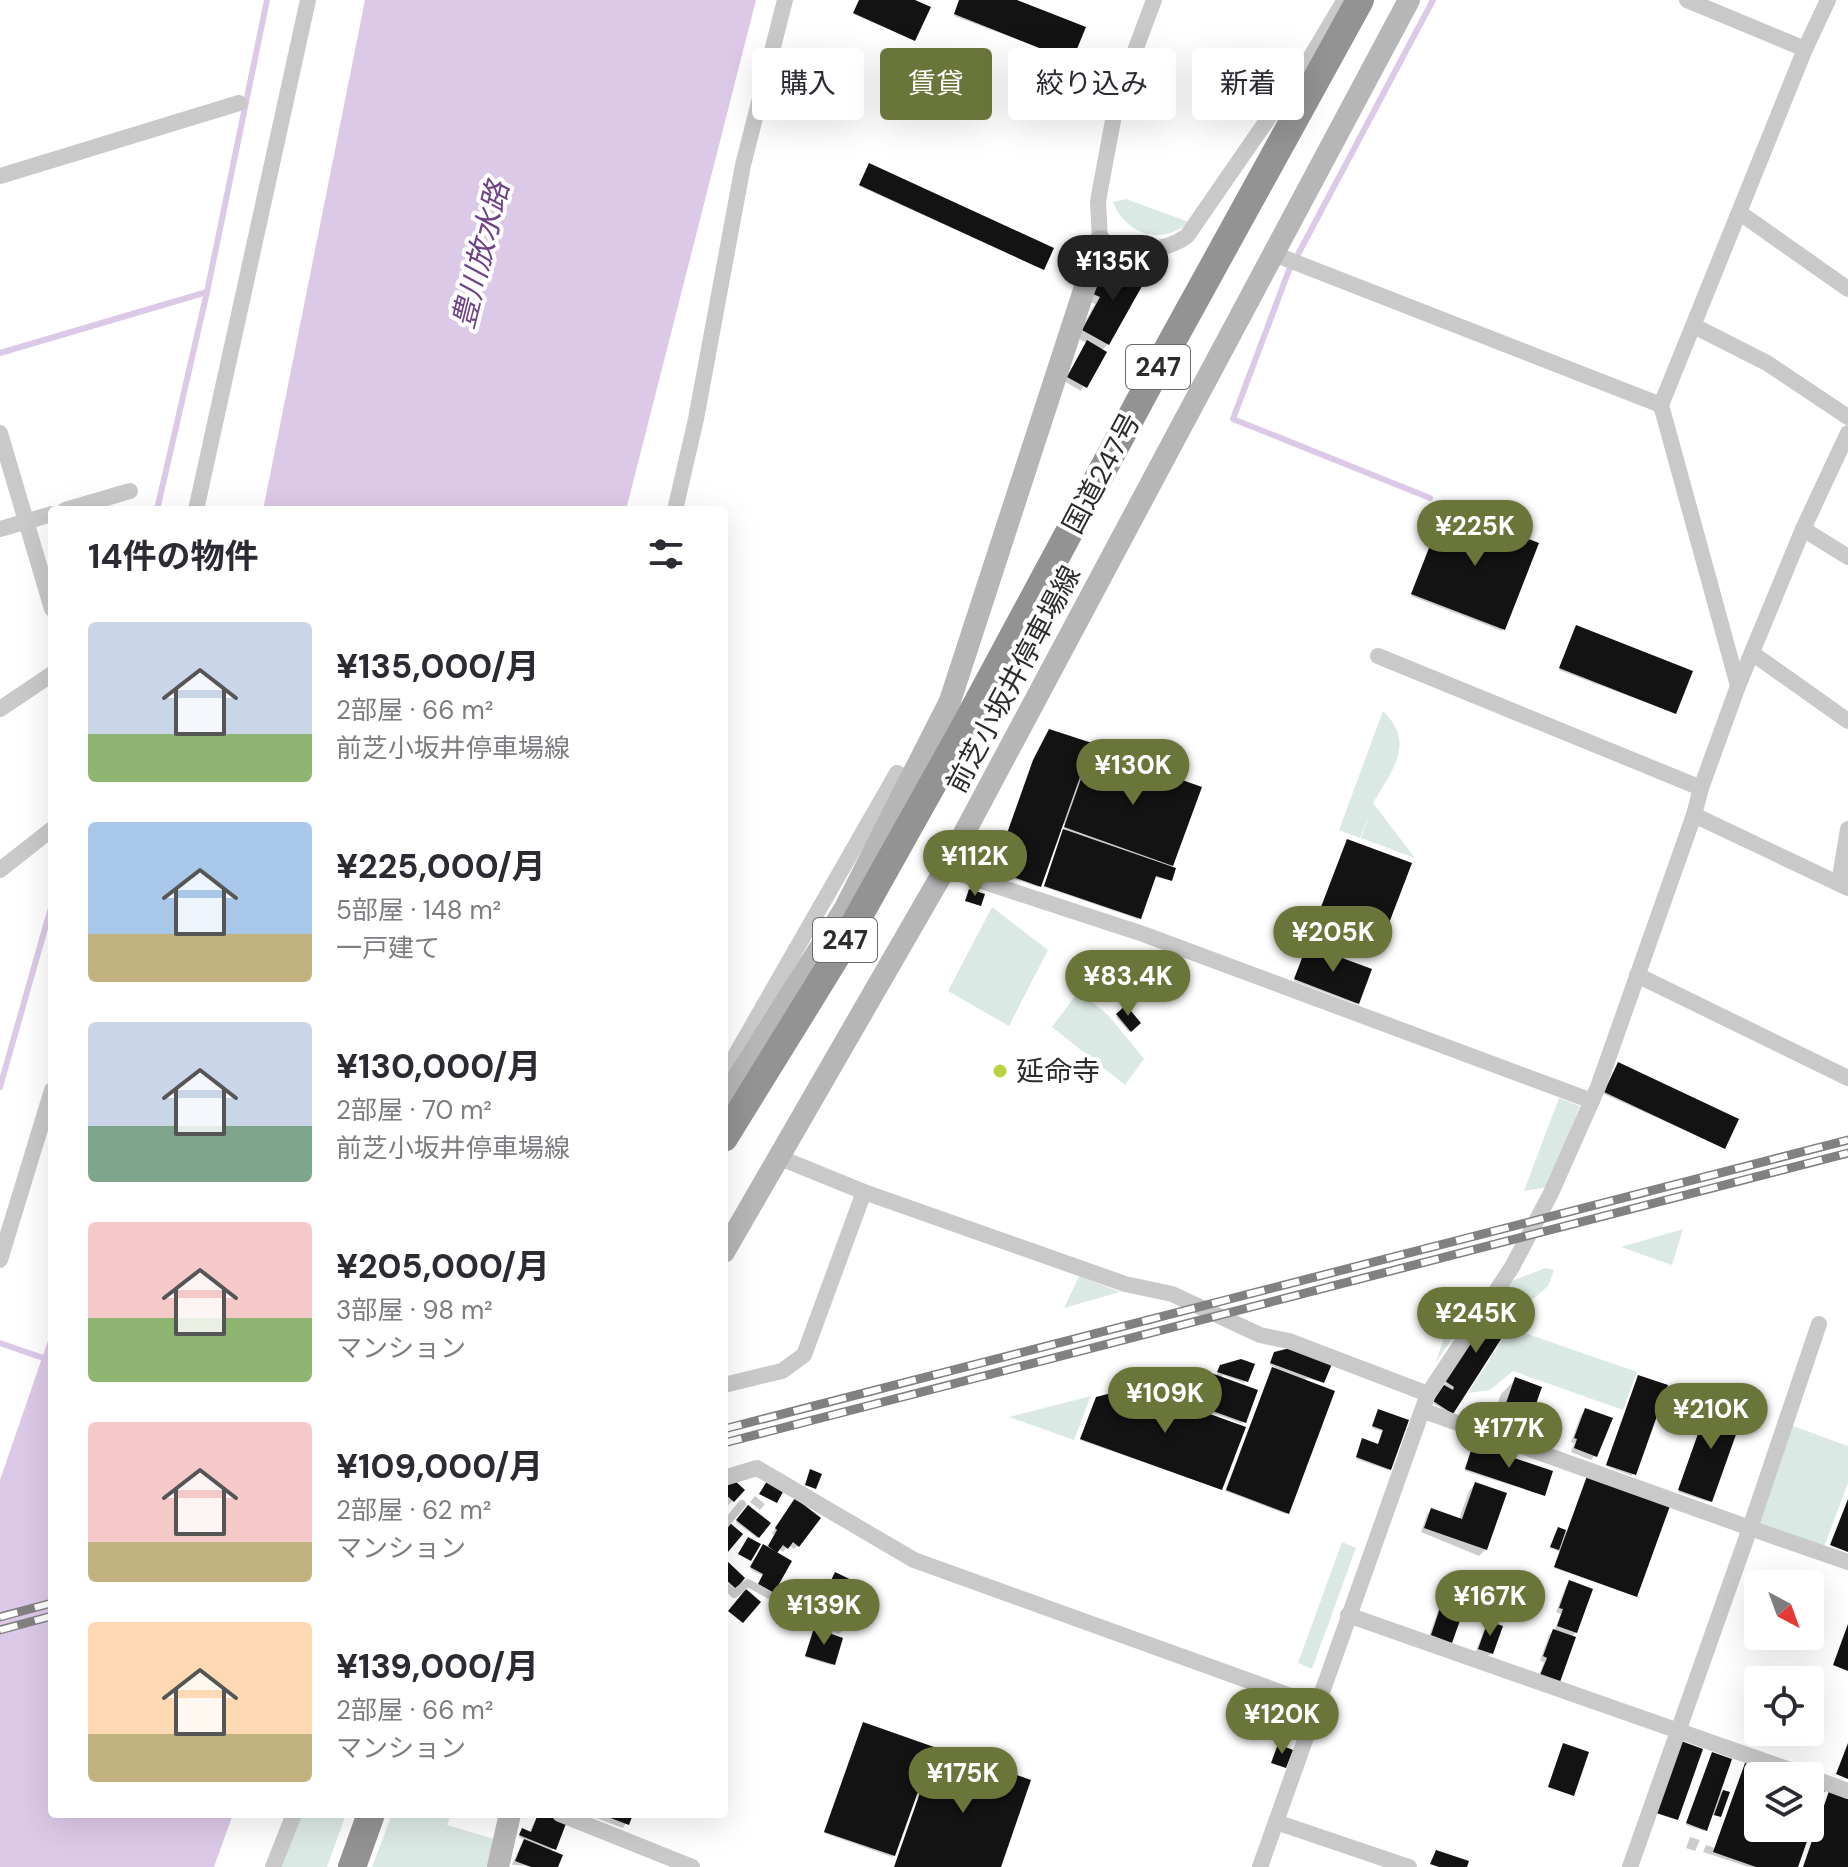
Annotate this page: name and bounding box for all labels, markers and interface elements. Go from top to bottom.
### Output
chip: 購入 [752,48,864,120]
chip: 賃貸 [880,48,992,120]
chip: 絞り込み [1008,48,1176,120]
chip: 新着 [1192,48,1304,120]
water label: 豊川放水路 [443,174,518,332]
pin: ¥135K [1057,235,1169,303]
text: ¥135K [1075,244,1151,278]
road number: 247 [1126,345,1190,389]
street label: 国道247号 [1054,406,1149,540]
pin: ¥225K [1419,500,1531,568]
text: ¥225K [1435,509,1515,543]
icon: filters [644,532,688,576]
text: 14件の物件 [88,534,258,579]
street label: 前芝小坂井停車場線 [938,559,1089,799]
text: ¥135,000/月 [336,644,539,689]
icon: home [152,654,248,750]
text: 2部屋 · 66 m² [336,693,493,727]
text: 前芝小坂井停車場線 [336,731,570,765]
pin: ¥130K [1077,739,1189,807]
text: ¥130K [1094,748,1172,782]
pin: ¥112K [919,830,1031,898]
text: ¥112K [941,839,1009,873]
text: ¥225,000/月 [336,844,546,889]
icon: home [152,854,248,950]
text: 5部屋 · 148 m² [336,893,501,927]
pin: ¥205K [1277,906,1389,974]
text: ¥205K [1291,915,1375,949]
road number: 247 [813,918,877,962]
text: 一戸建て [336,931,440,965]
pin: ¥83.4K [1063,950,1193,1018]
text: ¥83.4K [1083,959,1173,993]
text: ¥130,000/月 [336,1044,541,1089]
place label: 延命寺 [1016,1053,1100,1090]
icon: home [152,1054,248,1150]
marker: 延命寺 [991,1062,1009,1080]
text: 2部屋 · 70 m² [336,1093,492,1127]
text: 前芝小坂井停車場線 [336,1131,570,1165]
text: ¥205,000/月 [336,1244,550,1289]
icon: home [152,1254,248,1350]
pin: ¥245K [1420,1287,1532,1355]
text: 3部屋 · 98 m² [336,1293,493,1327]
text: ¥245K [1435,1296,1517,1330]
text: マンション [336,1331,466,1365]
pin: ¥109K [1109,1367,1221,1435]
text: ¥109K [1126,1376,1204,1410]
pin: ¥210K [1655,1383,1767,1451]
text: ¥210K [1673,1392,1749,1426]
pin: ¥177K [1453,1402,1565,1470]
text: ¥177K [1473,1411,1545,1445]
text: ¥109,000/月 [336,1444,543,1489]
icon: home [152,1454,248,1550]
text: 2部屋 · 62 m² [336,1493,491,1527]
text: マンション [336,1531,466,1565]
pin: ¥167K [1434,1570,1546,1638]
north arrow [1744,1570,1824,1650]
map controls [1744,1570,1824,1842]
pin: ¥139K [768,1579,880,1647]
text: ¥167K [1453,1579,1527,1613]
text: ¥139K [787,1588,861,1622]
text: ¥139,000/月 [336,1644,539,1689]
icon: home [152,1654,248,1750]
button: locate [1744,1666,1824,1746]
pin: ¥120K [1226,1688,1338,1756]
text: 2部屋 · 66 m² [336,1693,493,1727]
text: ¥120K [1244,1697,1320,1731]
text: マンション [336,1731,466,1765]
pin: ¥175K [907,1747,1019,1815]
text: ¥175K [927,1756,999,1790]
button: layers [1744,1762,1824,1842]

